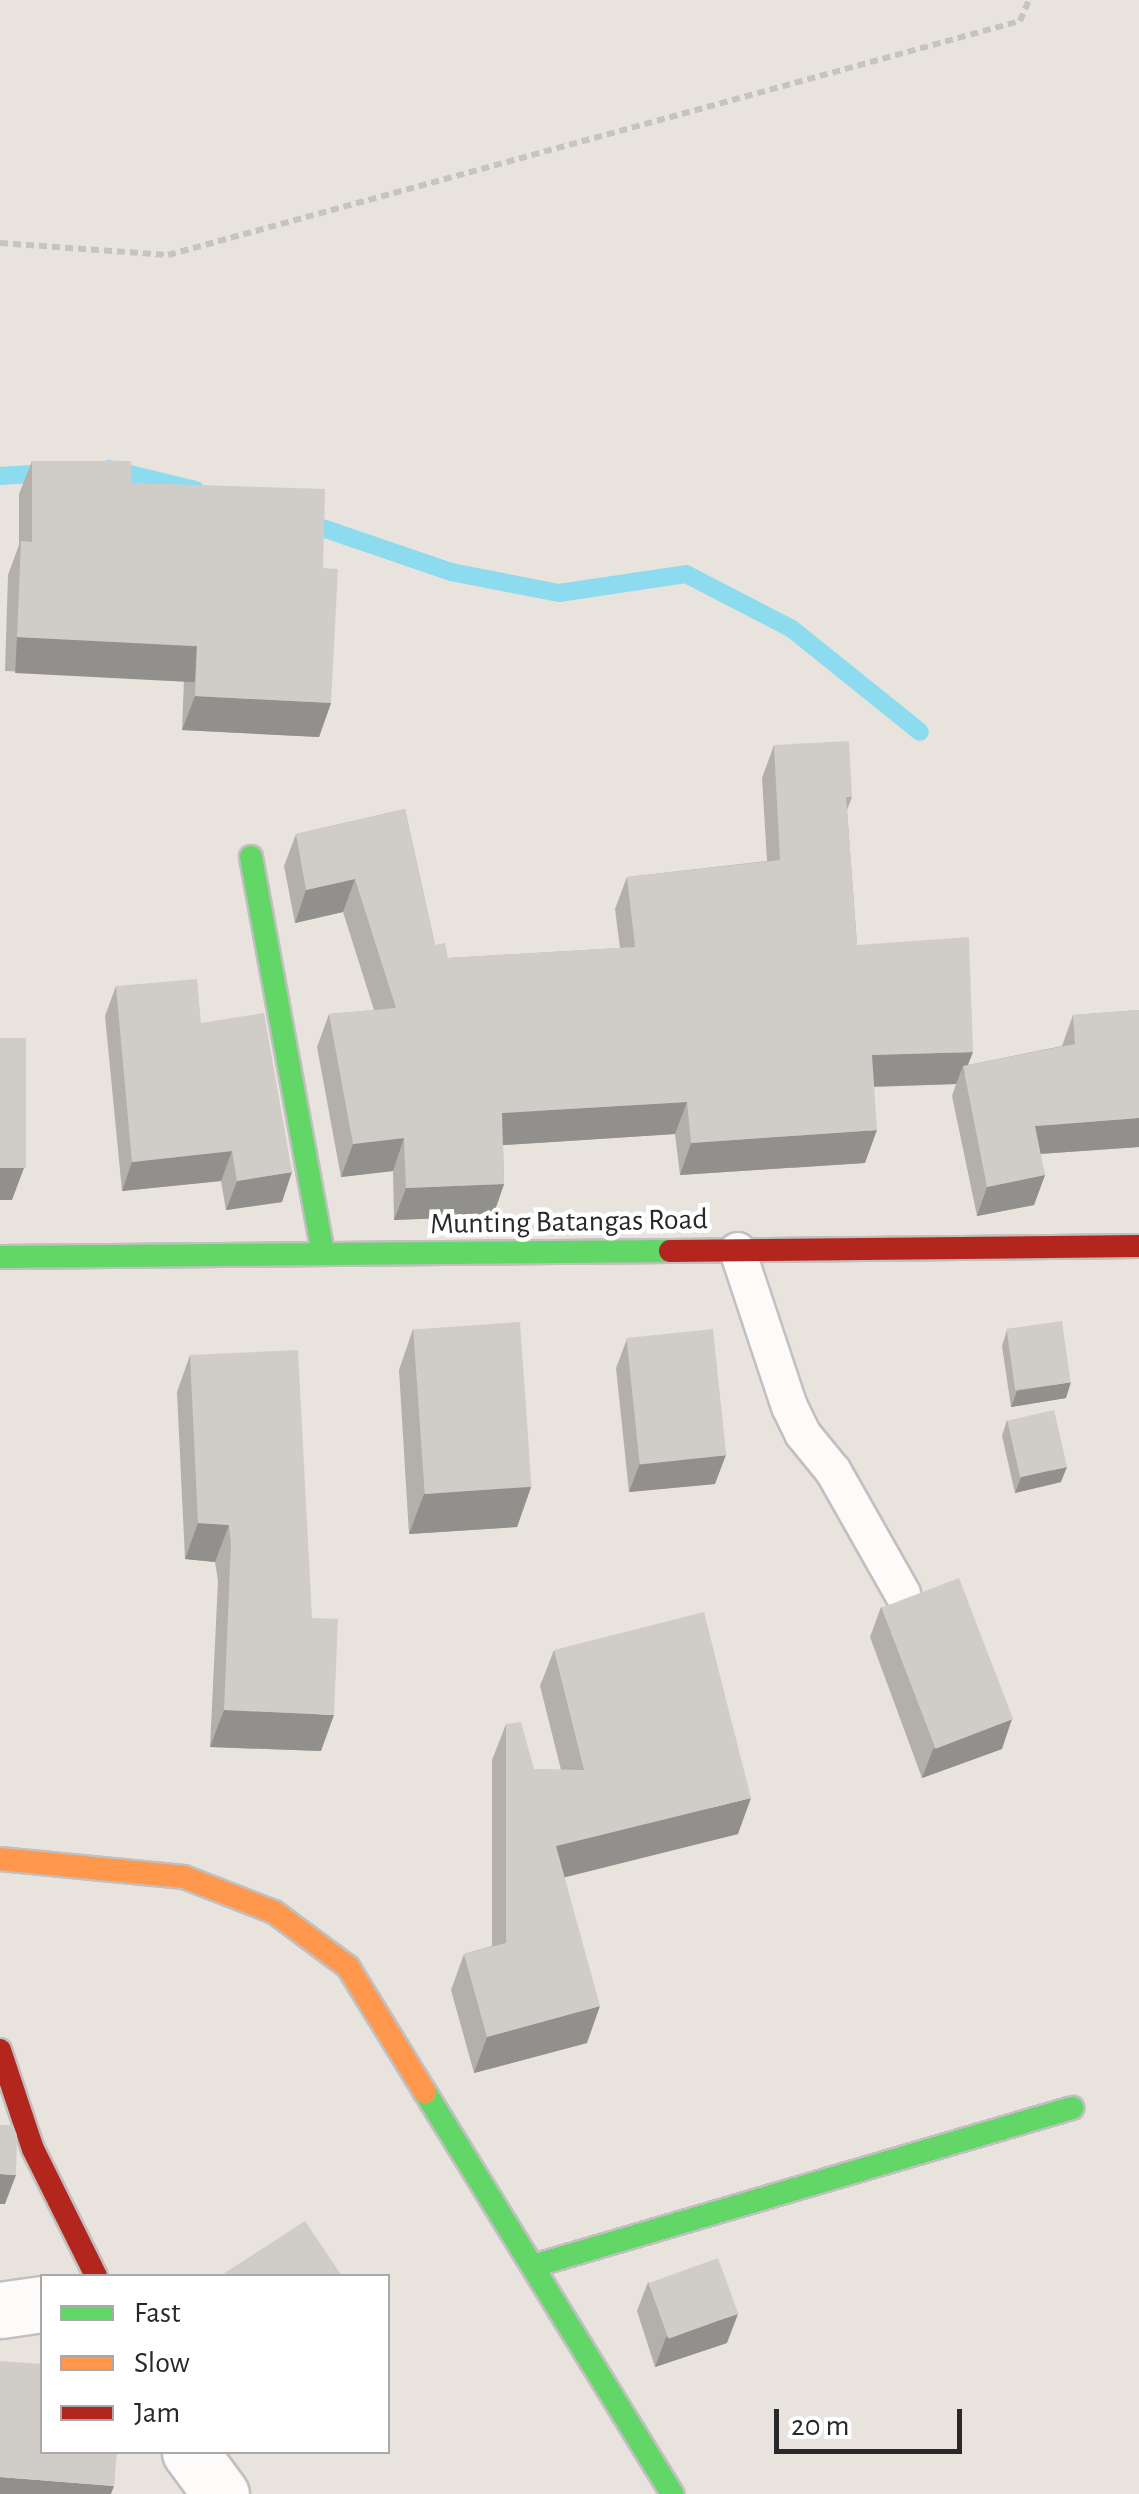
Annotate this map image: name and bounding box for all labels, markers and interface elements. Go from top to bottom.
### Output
street label: Munting Batangas Road [430,1202,708,1242]
legend [40,2274,390,2454]
text: Fast [134,2298,181,2328]
text: Slow [134,2348,190,2378]
scale bar [779,2389,966,2451]
text: Jam [134,2398,180,2428]
text: 20 m [791,2411,849,2441]

